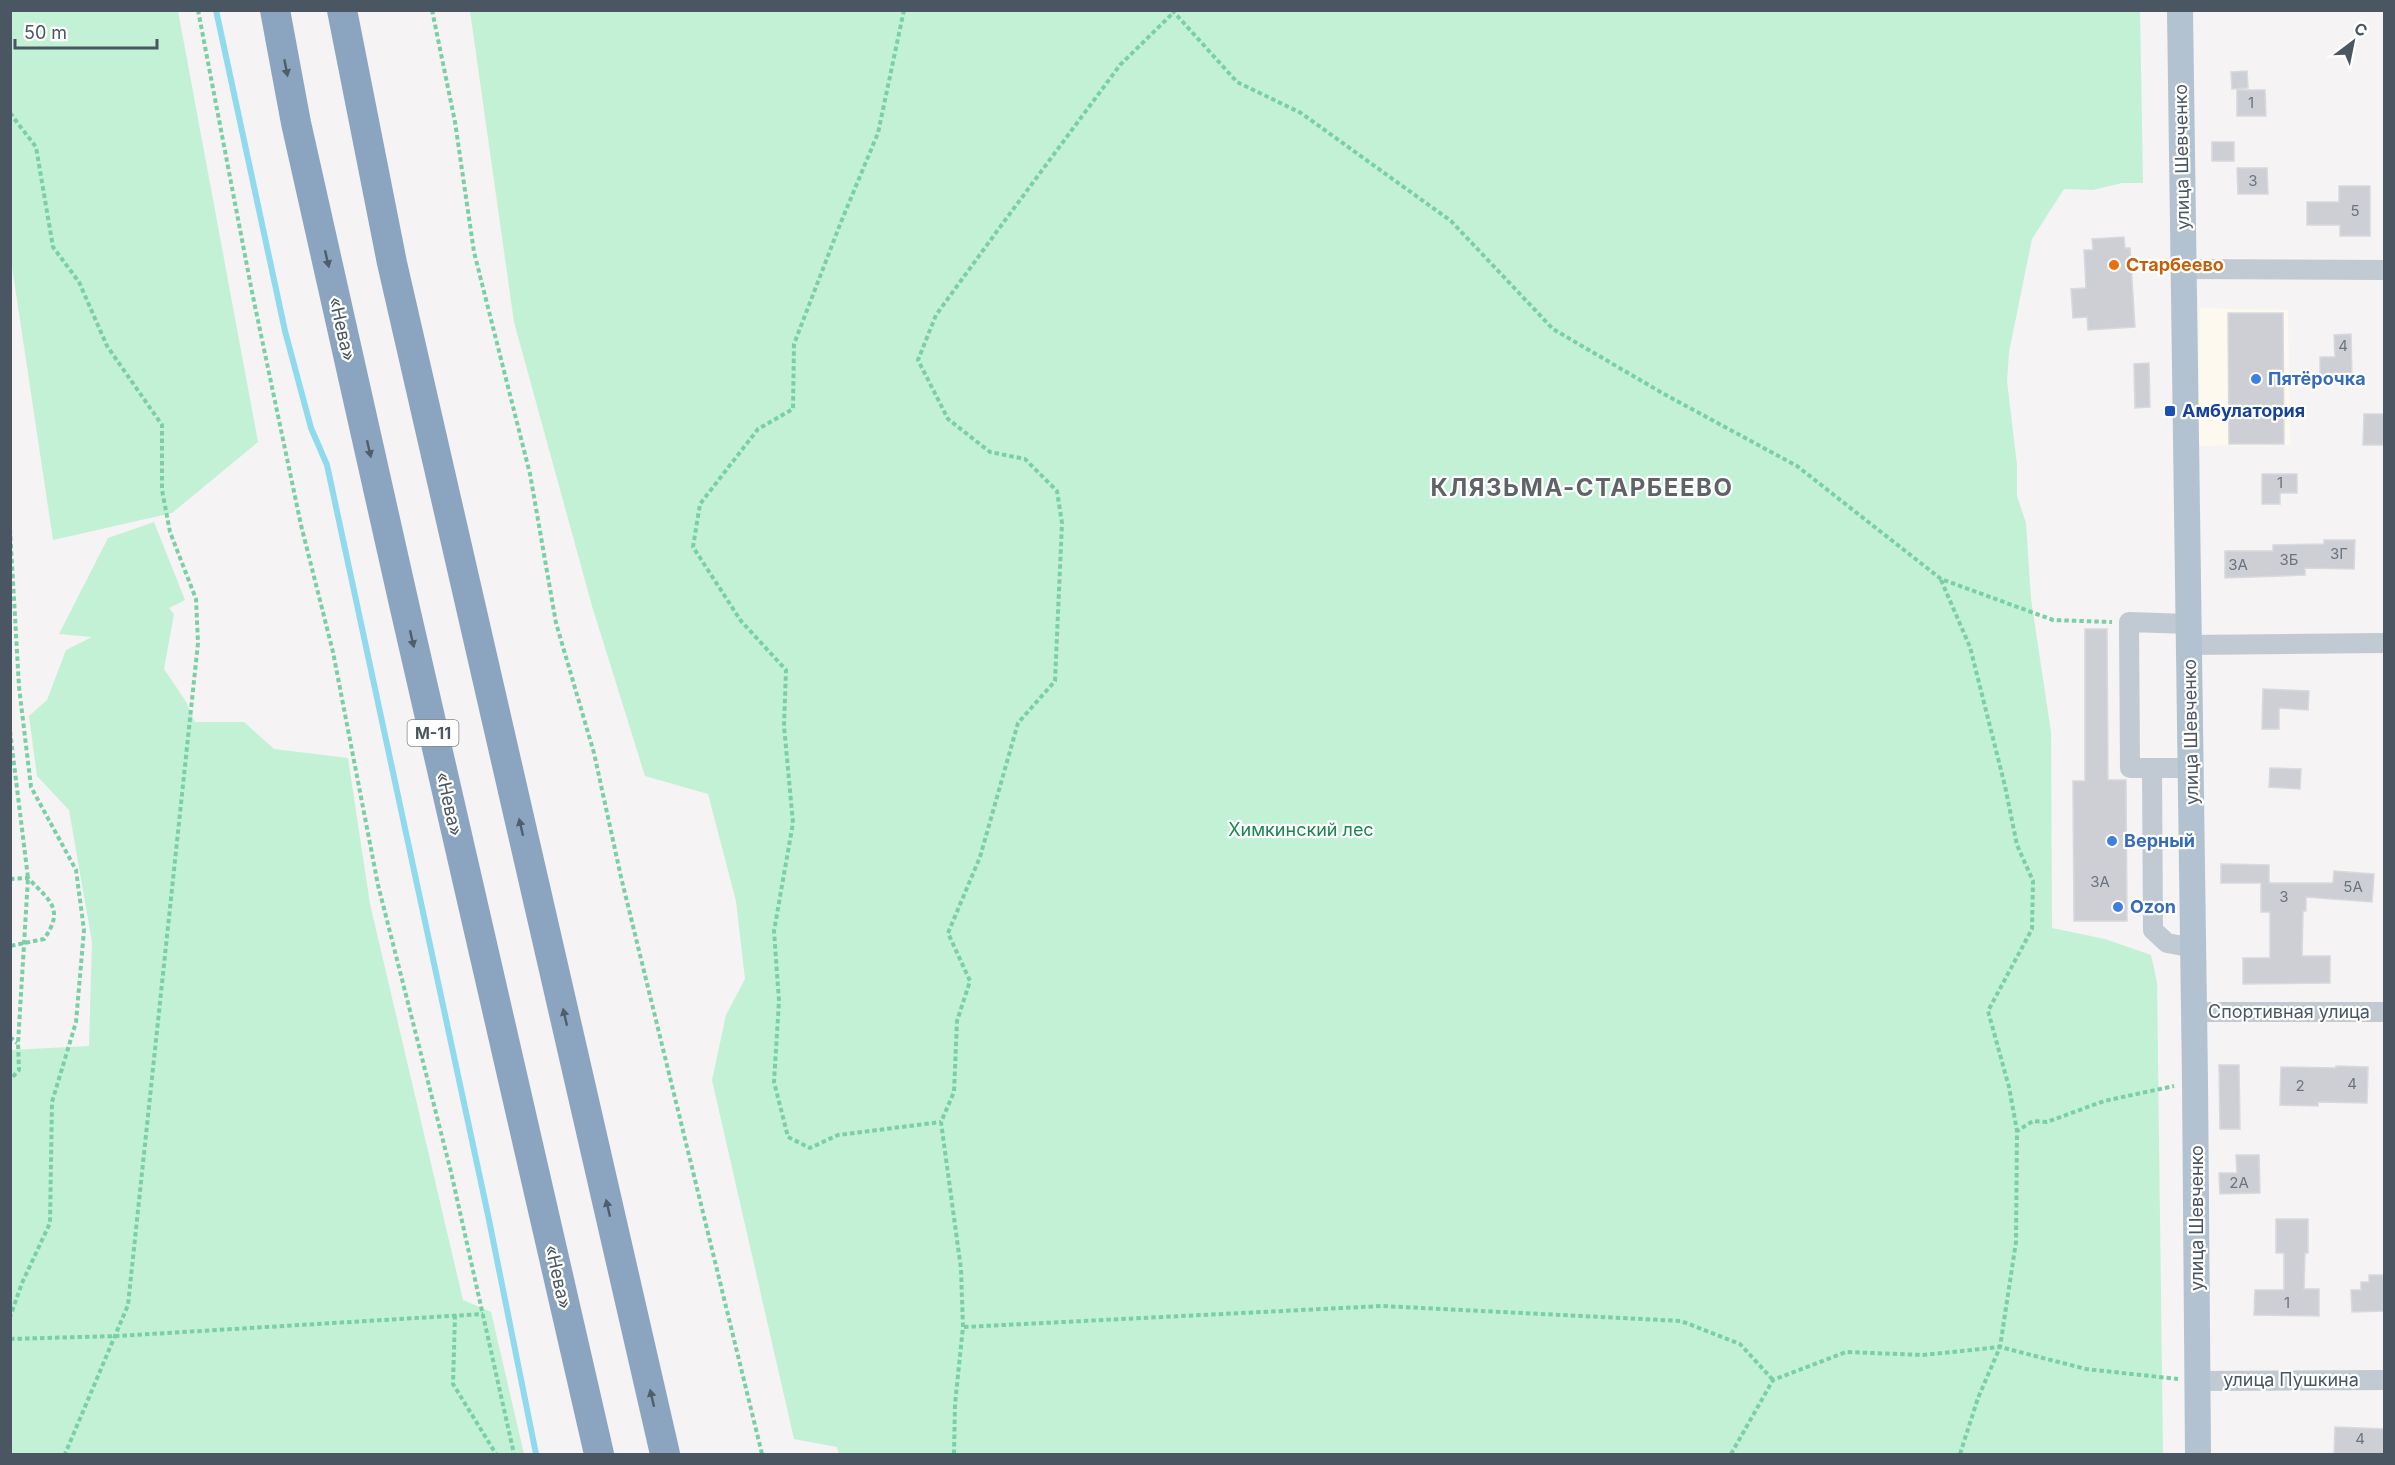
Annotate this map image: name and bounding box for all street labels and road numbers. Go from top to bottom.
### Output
street label: улица Шевченко [2170,84,2193,230]
street label: «Нева» [325,295,360,363]
street label: улица Шевченко [2179,659,2202,805]
road number: М-11 [408,720,458,746]
street label: «Нева» [432,770,467,838]
street label: Спортивная улица [2208,1001,2370,1022]
street label: улица Шевченко [2186,1145,2207,1291]
street label: «Нева» [541,1243,576,1311]
street label: улица Пушкина [2223,1369,2359,1390]

